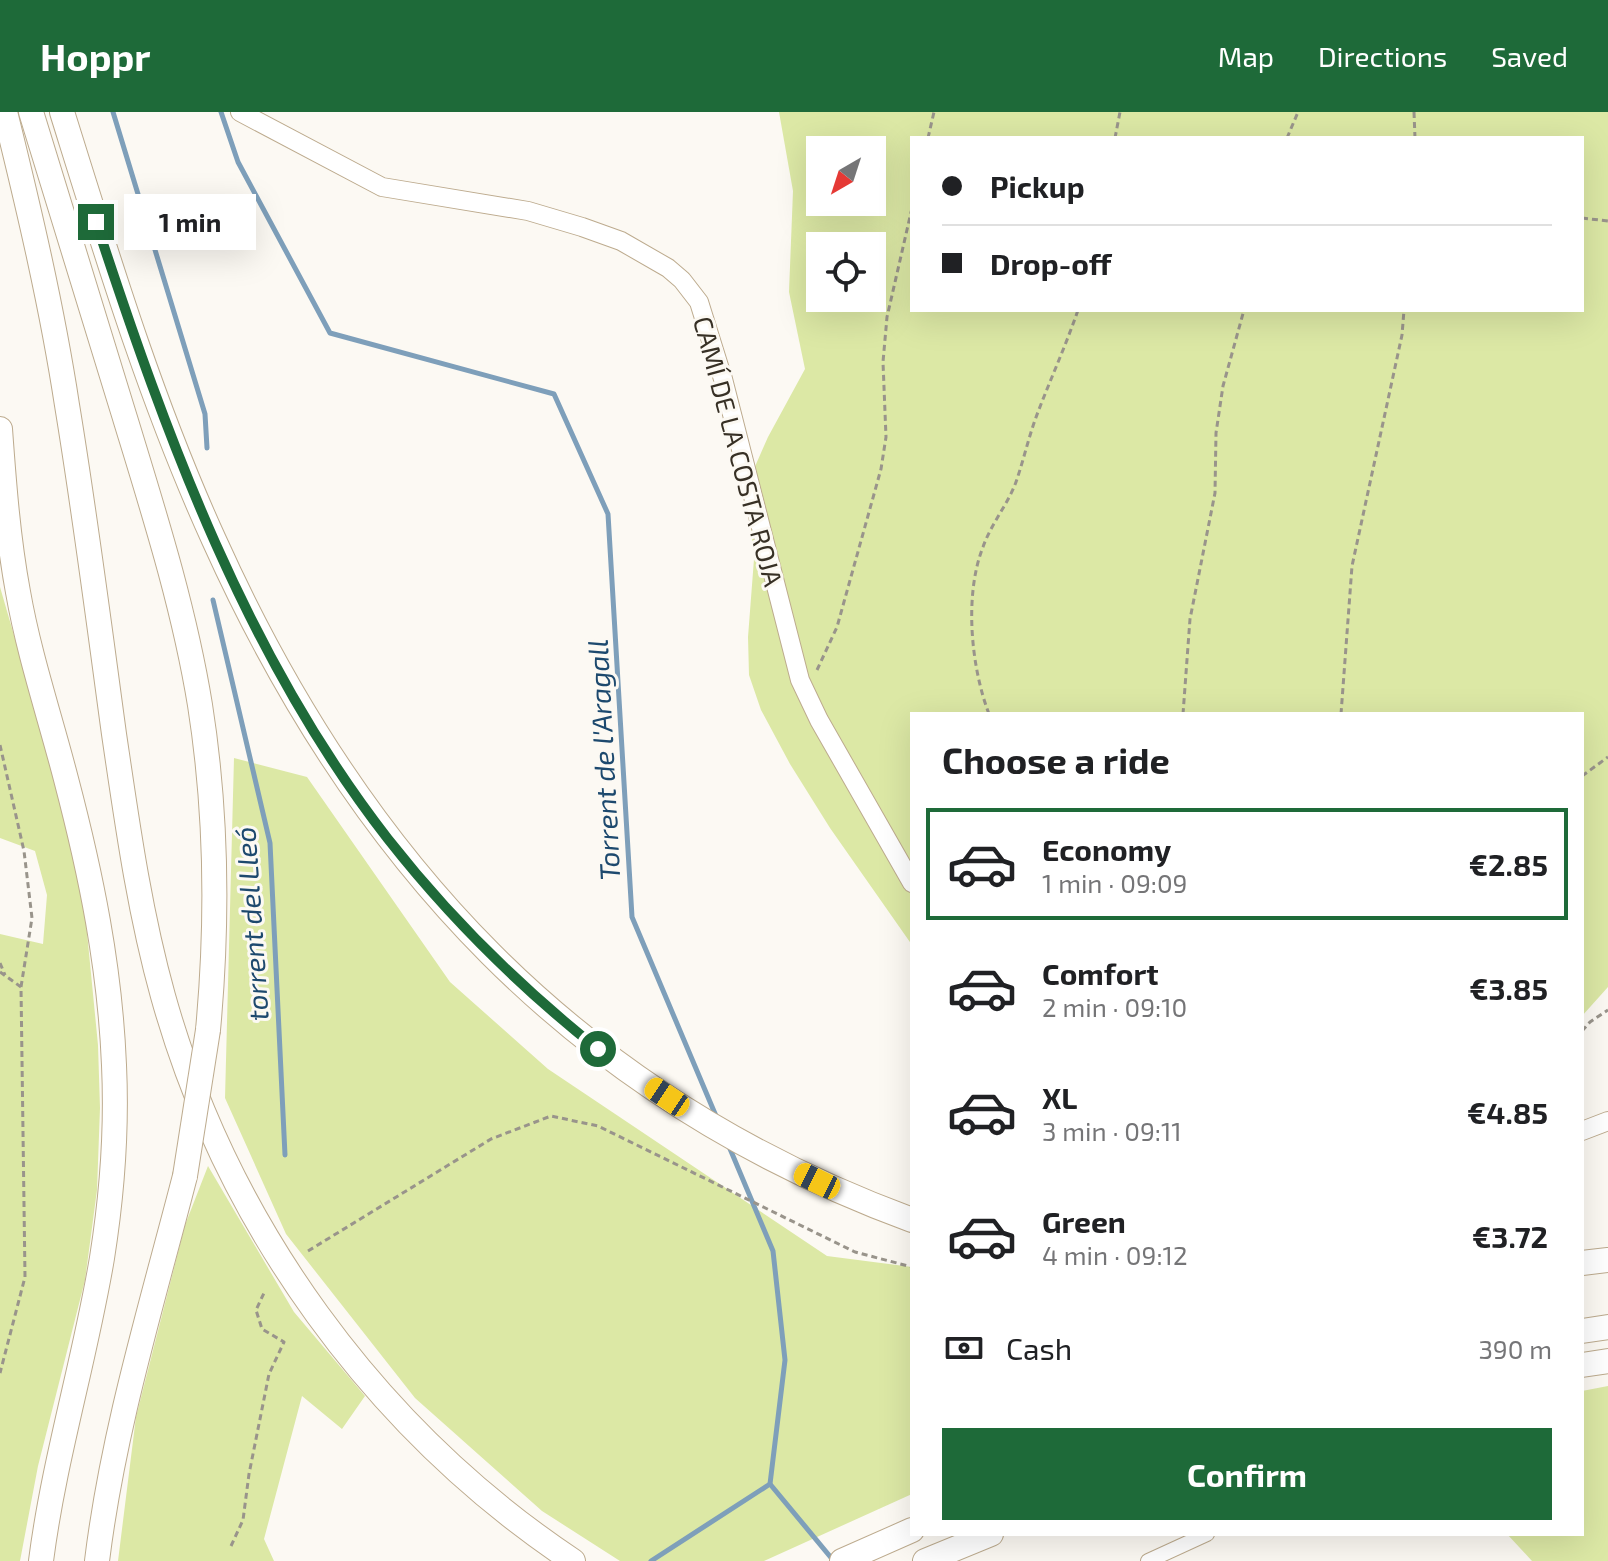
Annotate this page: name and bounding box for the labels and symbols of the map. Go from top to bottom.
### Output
north arrow [806,136,886,216]
callout: 1 min [124,194,256,250]
route end [78,204,114,240]
street label: CAMÍ DE LA COSTA ROJA [688,313,790,589]
water label: Torrent de l'Aragall [580,639,626,881]
water label: torrent del Lleó [227,826,275,1022]
route start [580,1031,616,1067]
car [640,1074,694,1120]
car [790,1160,844,1202]

